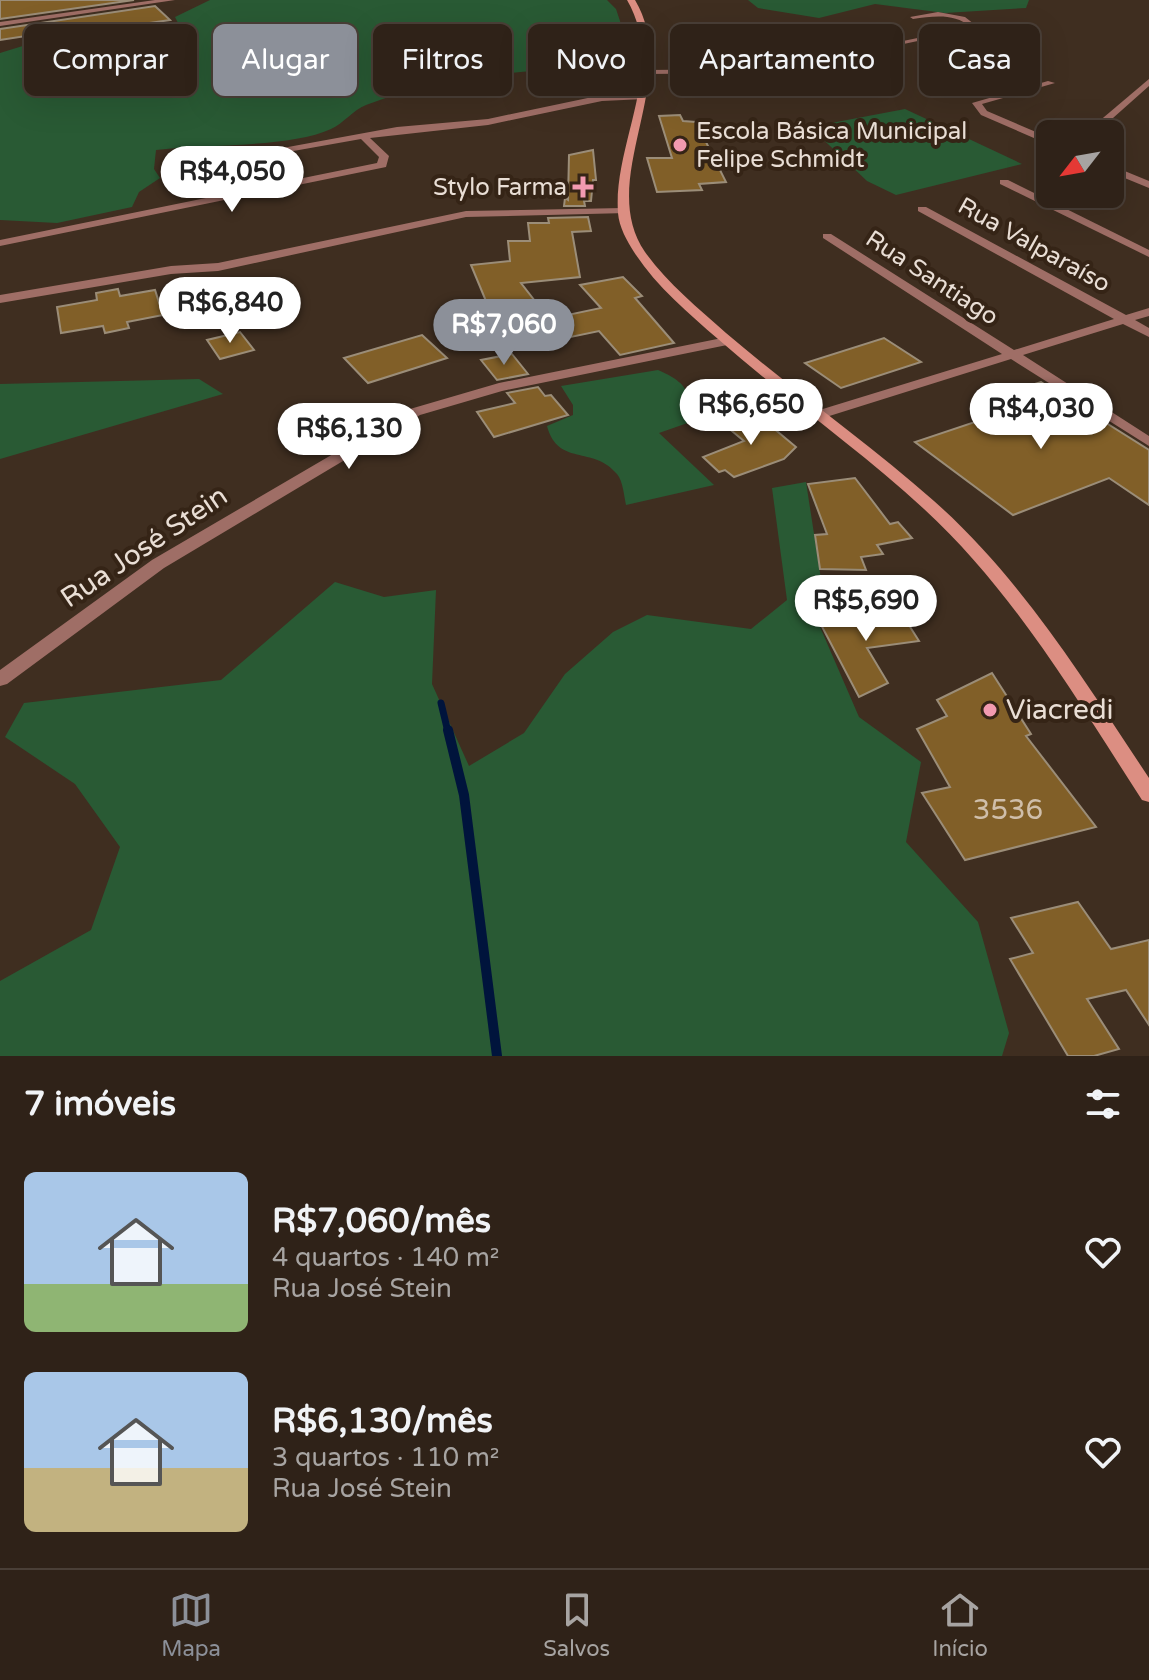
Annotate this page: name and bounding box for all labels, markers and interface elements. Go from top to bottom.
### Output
chip: Comprar [24,24,197,96]
chip: Alugar [213,24,357,96]
chip: Filtros [373,24,512,96]
chip: Novo [528,24,654,96]
chip: Apartamento [670,24,903,96]
chip: Casa [919,24,1040,96]
place label: Escola Básica Municipal Felipe Schmidt [696,117,967,174]
north arrow [1036,120,1124,208]
map controls [1036,120,1124,208]
marker: Escola Básica Municipal Felipe Schmidt [671,136,689,154]
pin: R$4,050 [158,146,306,214]
text: R$4,050 [179,156,285,187]
place label: Stylo Farma [433,173,567,202]
marker: Stylo Farma [574,178,592,196]
street label: Rua Valparaíso [953,191,1115,299]
street label: Rua Santiago [860,224,1004,332]
pin: R$6,840 [156,277,304,345]
text: R$6,840 [177,287,283,318]
pin: R$7,060 [430,299,578,367]
text: R$7,060 [451,309,557,340]
pin: R$6,650 [677,379,825,447]
pin: R$4,030 [967,383,1115,451]
text: R$6,650 [698,389,804,420]
text: R$4,030 [988,393,1094,424]
pin: R$6,130 [275,403,423,471]
text: R$6,130 [296,413,402,444]
street label: Rua José Stein [54,479,234,615]
pin: R$5,690 [792,575,940,643]
text: R$5,690 [813,585,919,616]
place label: Viacredi [1006,693,1114,727]
marker: Viacredi [981,701,999,719]
house number: 3536 [973,793,1043,827]
icon: filters [1081,1082,1125,1126]
text: 7 imóveis [24,1084,176,1125]
text: R$7,060/mês [272,1201,491,1242]
icon: home [88,1204,184,1300]
icon: heart [1081,1230,1125,1274]
text: 4 quartos · 140 m² [272,1242,499,1273]
text: Rua José Stein [272,1273,452,1304]
text: R$6,130/mês [272,1401,493,1442]
icon: home [88,1404,184,1500]
icon: heart [1081,1430,1125,1474]
text: 3 quartos · 110 m² [272,1442,499,1473]
text: Rua José Stein [272,1473,452,1504]
tab: Mapa [161,1588,221,1662]
tab: Salvos [543,1588,610,1662]
tab: Início [932,1588,988,1662]

